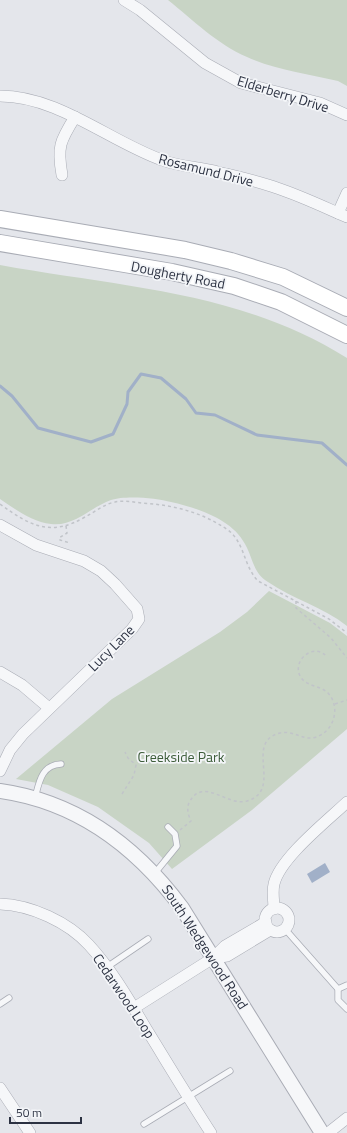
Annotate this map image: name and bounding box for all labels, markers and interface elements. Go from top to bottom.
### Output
street label: Elderberry Drive [235,70,332,117]
street label: Rosamund Drive [156,148,256,191]
street label: Dougherty Road [129,255,227,294]
street label: Lucy Lane [83,620,139,676]
park label: Creekside Park [137,746,225,767]
street label: South Wedgewood Road [157,880,254,1013]
street label: Cedarwood Loop [88,949,161,1042]
scale bar [10,1099,81,1125]
text: 50 m [16,1103,42,1122]

